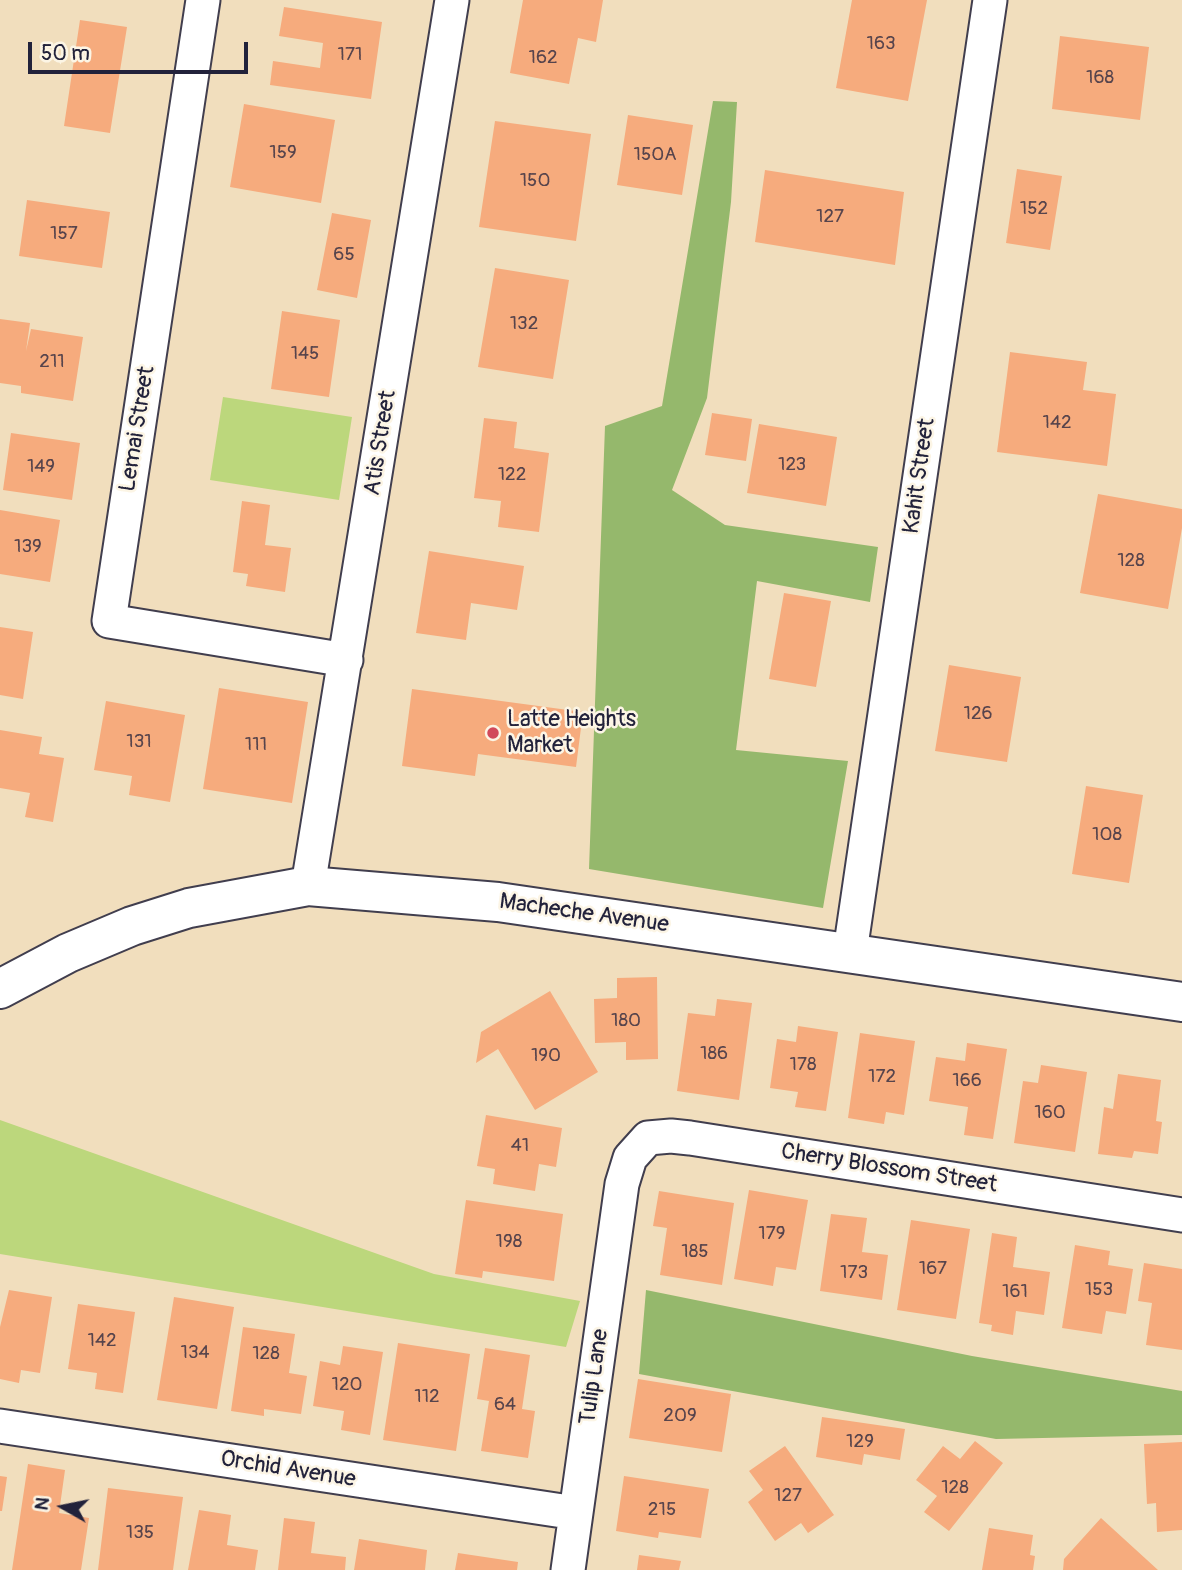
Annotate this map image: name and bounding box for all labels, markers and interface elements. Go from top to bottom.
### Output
scale bar [32,28,252,72]
house number: 163 [866,33,896,55]
text: 50 m [41,40,90,67]
house number: 171 [338,44,362,66]
house number: 162 [528,47,558,69]
house number: 168 [1086,67,1114,89]
house number: 159 [269,142,297,164]
house number: 150A [633,144,677,166]
house number: 150 [520,170,550,192]
house number: 152 [1020,198,1048,220]
house number: 127 [816,206,844,228]
house number: 157 [50,223,78,245]
house number: 65 [333,244,355,266]
house number: 132 [510,313,538,335]
house number: 145 [291,343,319,365]
house number: 211 [39,351,65,373]
street label: Lemai Street [114,364,162,494]
street label: Atis Street [359,389,403,497]
house number: 142 [1042,412,1072,434]
street label: Kahit Street [898,416,942,536]
house number: 123 [778,454,806,476]
house number: 149 [27,456,55,478]
house number: 122 [498,464,526,486]
house number: 139 [14,536,42,558]
house number: 128 [1117,550,1145,572]
house number: 126 [963,703,993,725]
place label: Latte Heights Market [507,706,636,760]
marker: Latte Heights Market [485,725,501,741]
house number: 131 [126,731,152,753]
house number: 111 [245,734,267,756]
house number: 108 [1092,824,1122,846]
street label: Macheche Avenue [498,888,670,940]
house number: 180 [611,1010,641,1032]
house number: 186 [700,1043,728,1065]
house number: 190 [531,1045,561,1067]
house number: 178 [789,1054,817,1076]
house number: 172 [868,1066,896,1088]
house number: 166 [952,1070,982,1092]
house number: 160 [1034,1102,1066,1124]
house number: 41 [511,1135,529,1157]
street label: Cherry Blossom Street [779,1138,999,1200]
house number: 179 [758,1223,786,1245]
house number: 198 [496,1231,522,1253]
house number: 185 [681,1241,709,1263]
house number: 167 [919,1258,947,1280]
house number: 173 [840,1262,868,1284]
house number: 153 [1085,1279,1113,1301]
house number: 161 [1002,1281,1028,1303]
street label: Tulip Lane [575,1327,615,1427]
house number: 142 [87,1330,117,1352]
house number: 134 [180,1342,210,1364]
house number: 128 [252,1343,280,1365]
house number: 120 [331,1374,363,1396]
house number: 112 [414,1386,440,1408]
house number: 64 [494,1394,516,1416]
house number: 209 [663,1405,697,1427]
house number: 129 [846,1431,874,1453]
street label: Orchid Avenue [218,1446,358,1494]
north arrow [28,1472,98,1542]
house number: 128 [941,1477,969,1499]
house number: 127 [774,1485,802,1507]
text: N [29,1495,55,1512]
house number: 215 [648,1499,676,1521]
house number: 135 [126,1522,154,1544]

